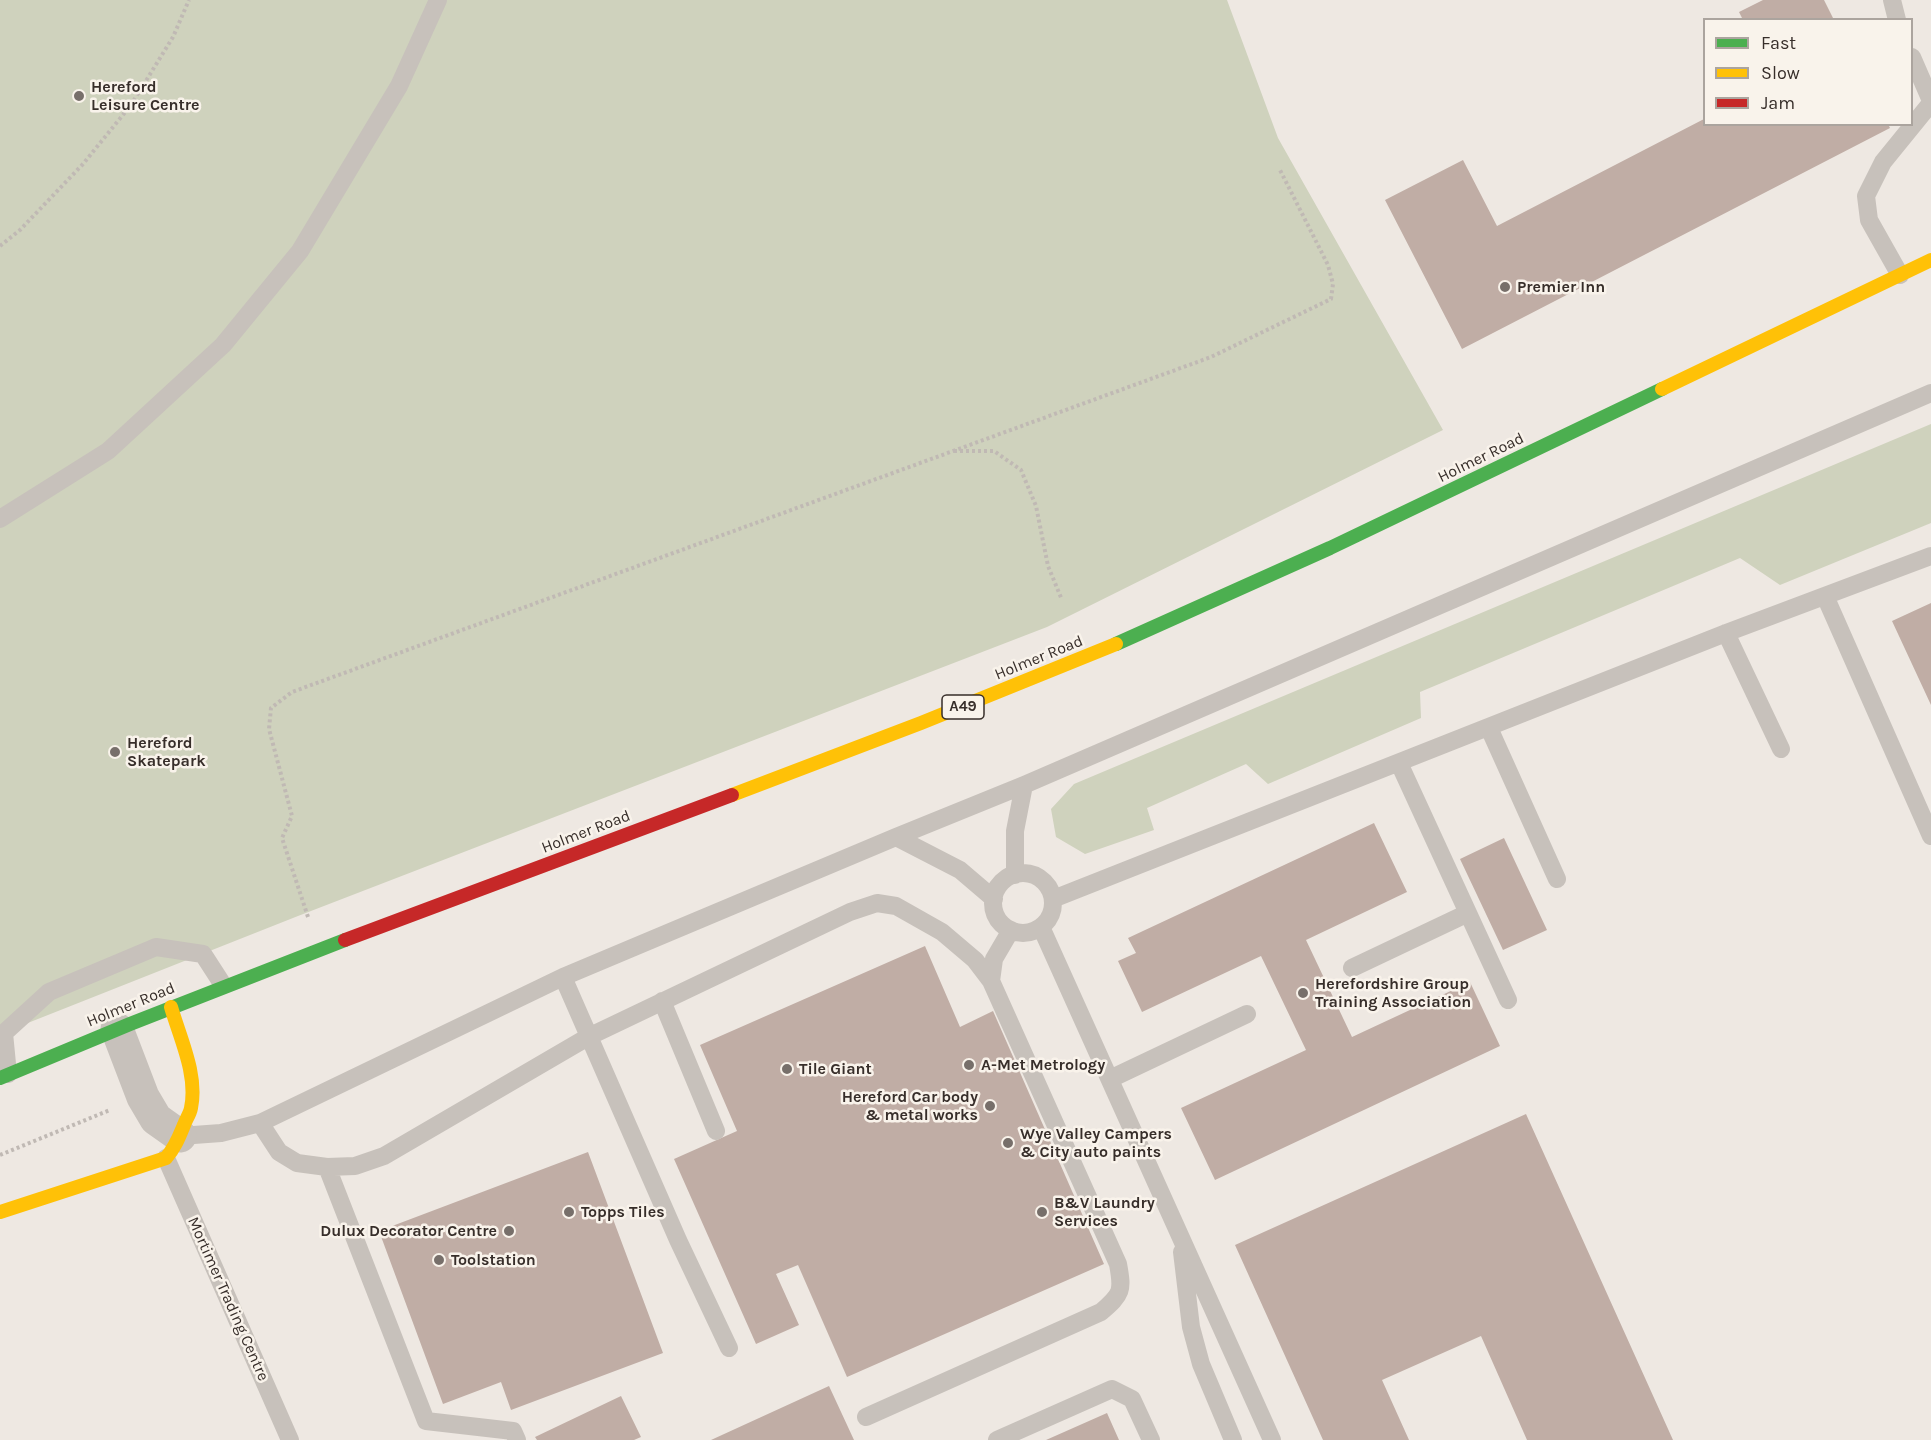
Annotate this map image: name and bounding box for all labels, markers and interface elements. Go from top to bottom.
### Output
legend [1703,18,1913,126]
text: Fast [1761,32,1796,54]
text: Slow [1761,62,1800,84]
place label: Hereford Leisure Centre [91,77,200,115]
marker: Hereford Leisure Centre [72,89,86,103]
text: Jam [1761,92,1795,114]
place label: Premier Inn [1517,277,1605,297]
marker: Premier Inn [1498,280,1512,294]
street label: Holmer Road [1435,429,1527,487]
street label: Holmer Road [992,632,1086,684]
road number: A49 [942,695,984,719]
place label: Hereford Skatepark [127,733,206,771]
marker: Hereford Skatepark [108,745,122,759]
street label: Holmer Road [539,806,633,858]
place label: Herefordshire Group Training Association [1315,974,1471,1012]
street label: Holmer Road [84,979,178,1031]
marker: Herefordshire Group Training Association [1296,986,1310,1000]
place label: A-Met Metrology [981,1055,1105,1075]
marker: A-Met Metrology [962,1058,976,1072]
place label: Tile Giant [799,1059,872,1079]
marker: Tile Giant [780,1062,794,1076]
place label: Hereford Car body & metal works [842,1087,978,1125]
marker: Hereford Car body & metal works [983,1099,997,1113]
place label: Wye Valley Campers & City auto paints [1020,1124,1172,1162]
marker: Wye Valley Campers & City auto paints [1001,1136,1015,1150]
place label: B&V Laundry Services [1054,1193,1155,1231]
place label: Topps Tiles [581,1202,665,1222]
marker: Topps Tiles [562,1205,576,1219]
marker: B&V Laundry Services [1035,1205,1049,1219]
street label: Mortimer Trading Centre [183,1214,273,1384]
place label: Dulux Decorator Centre [320,1221,497,1241]
marker: Dulux Decorator Centre [502,1224,516,1238]
place label: Toolstation [451,1250,536,1270]
marker: Toolstation [432,1253,446,1267]

